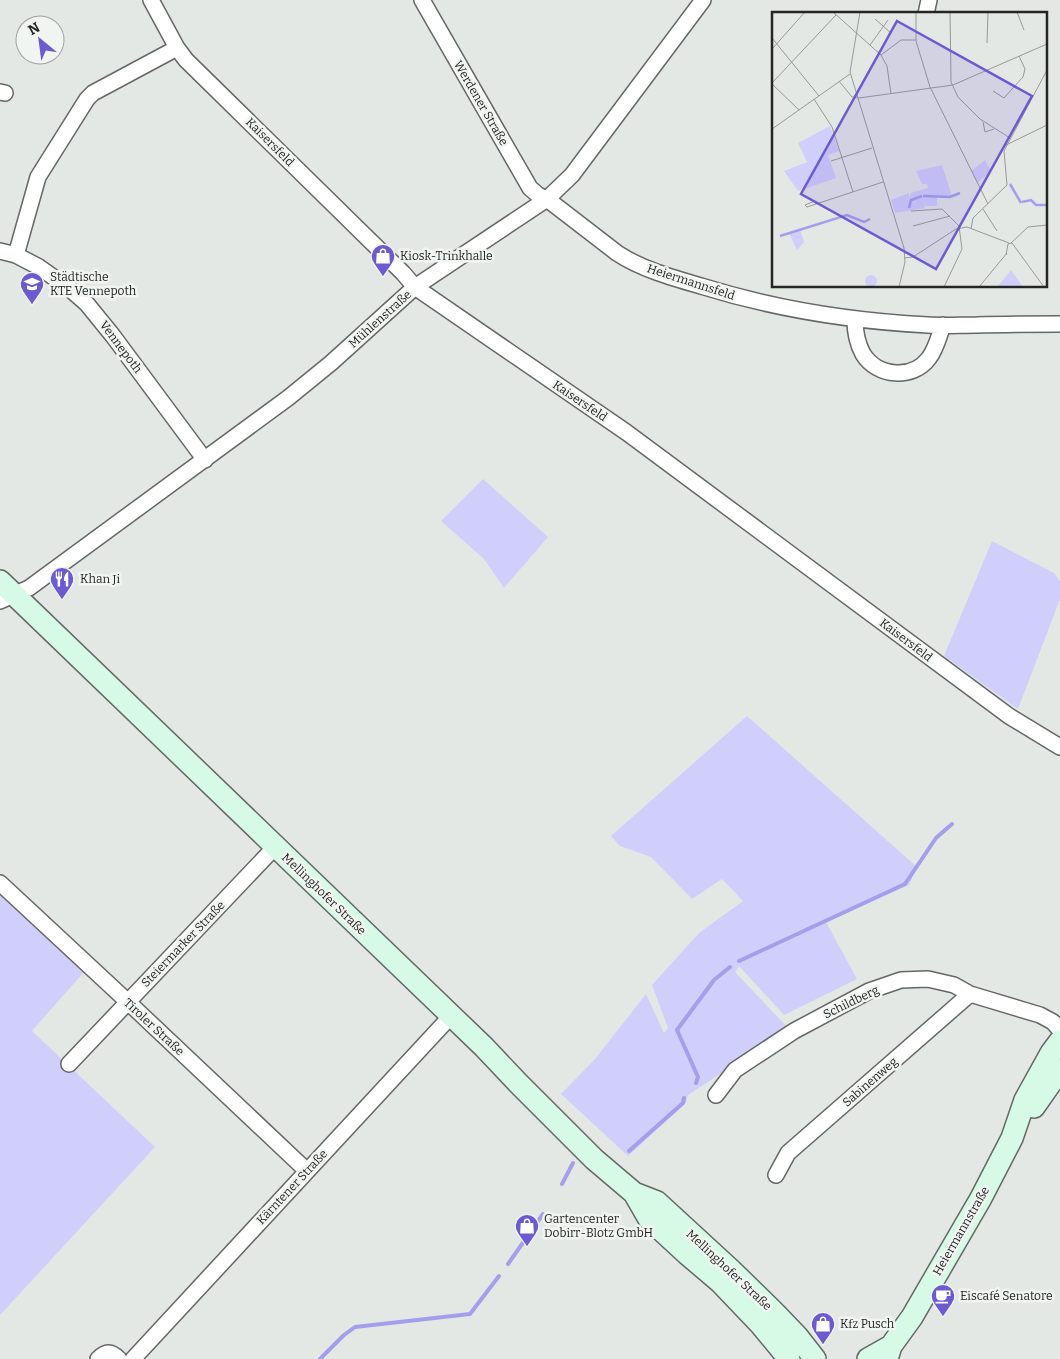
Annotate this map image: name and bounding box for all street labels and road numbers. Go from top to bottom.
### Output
street label: Werdener Straße [451,58,511,148]
street label: Kaisersfeld [243,115,297,169]
street label: Heiermannsfeld [645,261,737,303]
street label: Mühlenstraße [346,287,414,351]
street label: Vennepoth [97,318,145,376]
street label: Kaisersfeld [550,378,610,424]
street label: Kaisersfeld [877,616,935,664]
street label: Mellinghofer Straße [279,850,369,938]
street label: Steiermarker Straße [138,898,228,990]
street label: Schildberg [821,982,881,1021]
street label: Tiroler Straße [121,996,187,1058]
street label: Sabinenweg [840,1054,901,1110]
street label: Kärntener Straße [254,1147,330,1227]
street label: Heiermannstraße [930,1184,992,1278]
street label: Mellinghofer Straße [683,1227,775,1313]

